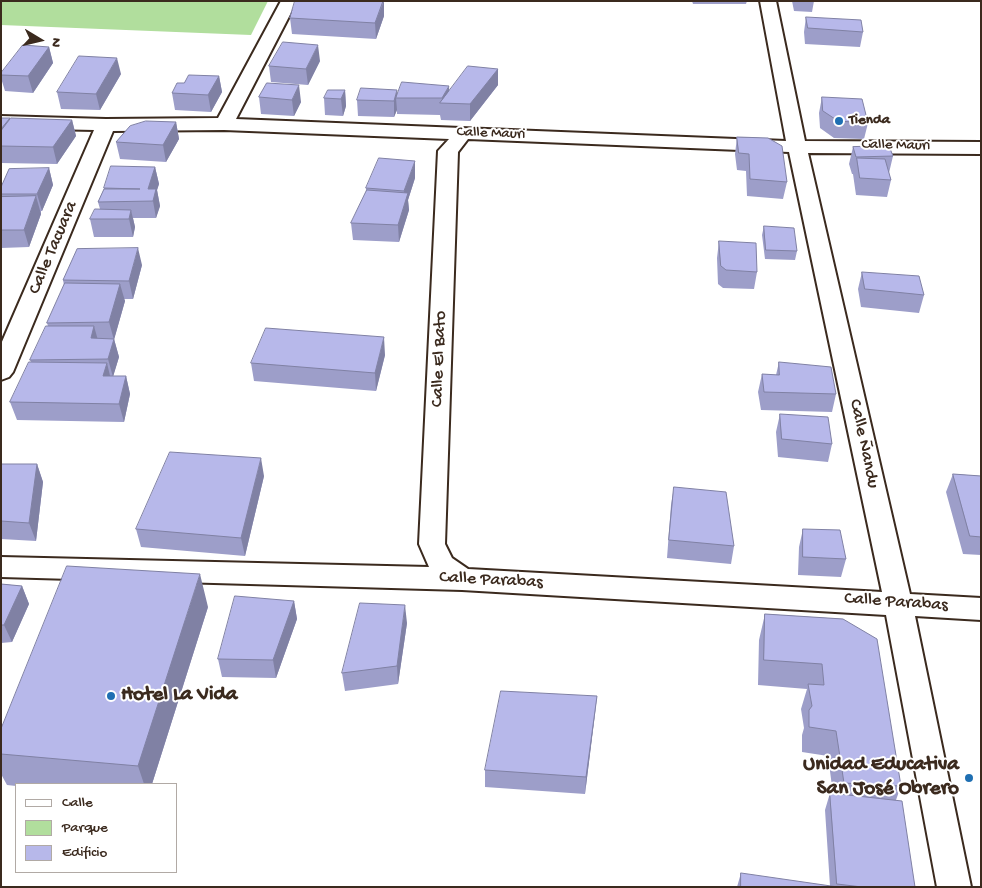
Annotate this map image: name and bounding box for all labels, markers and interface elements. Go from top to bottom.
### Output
north arrow [15,15,65,65]
text: N [46,37,64,48]
place label: Tienda [849,112,890,130]
marker: Tienda [833,115,845,127]
street label: Calle Mauri [456,124,526,144]
street label: Calle Mauri [862,136,930,156]
street label: Calle Tacuara [25,198,83,298]
street label: Calle El Bato [428,310,452,408]
street label: Calle Ñandu [843,397,883,491]
street label: Calle Parabas [439,568,543,594]
street label: Calle Parabas [844,589,948,617]
place label: Hotel La Vida [121,683,237,709]
marker: Hotel La Vida [105,690,117,702]
place label: Unidad Educativa San José Obrero [803,753,959,803]
marker: Unidad Educativa San José Obrero [963,772,975,784]
legend [15,783,178,873]
text: Calle [62,794,93,812]
text: Parque [62,819,108,837]
text: Edificio [62,844,107,862]

